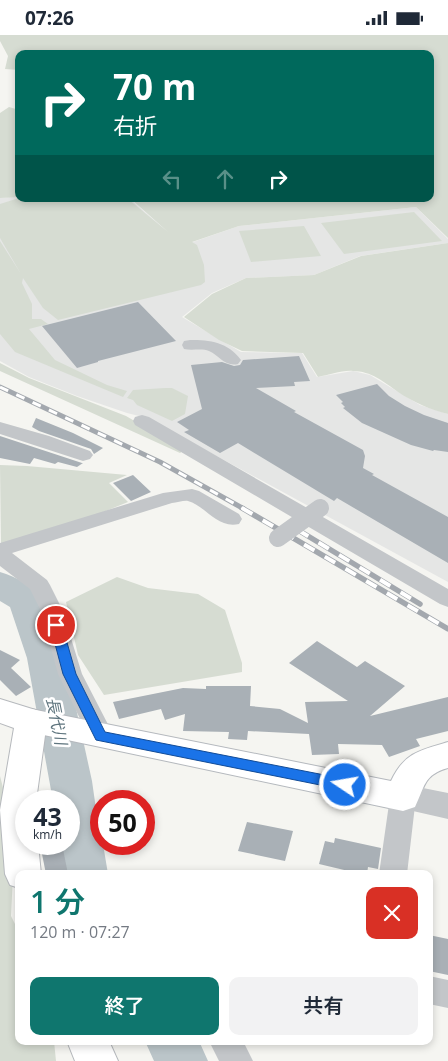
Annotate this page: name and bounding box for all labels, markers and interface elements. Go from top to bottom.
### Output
text: 07:26 [25,5,74,31]
text: 70 m [113,63,196,110]
icon: right [30,70,95,135]
text: 右折 [113,110,157,140]
icon: left [158,165,186,193]
icon: ahead [211,165,239,193]
icon: right [264,165,292,193]
pin [35,604,77,646]
icon: arrive [42,611,70,639]
water label: 長代川 [42,695,73,749]
position arrow [318,758,370,810]
speed limit sign: 50 [90,790,155,855]
text: 43 [33,799,62,833]
text: km/h [33,826,62,843]
text: 1 分 [30,881,85,922]
button: close [366,887,418,939]
text: 120 m · 07:27 [30,921,130,943]
button: 終了 [30,977,219,1035]
button: 共有 [229,977,418,1035]

